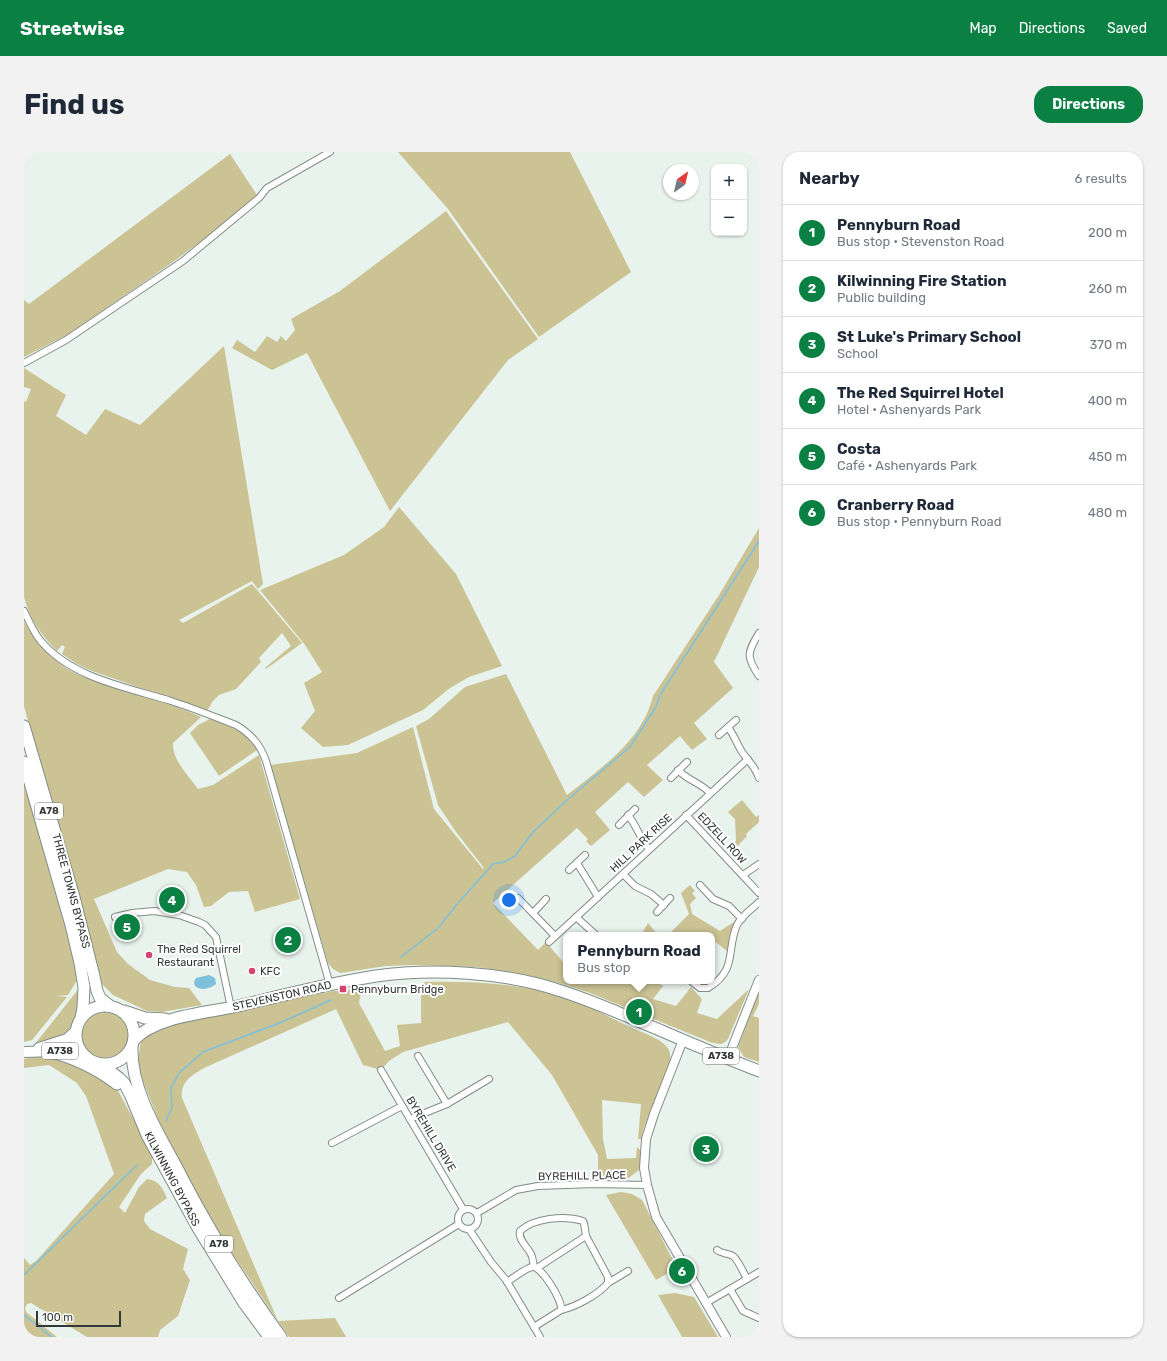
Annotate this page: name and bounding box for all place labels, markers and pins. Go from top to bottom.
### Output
pin: 4 [159,885,185,915]
pin: 5 [114,912,140,942]
pin: 2 [275,925,301,955]
place label: The Red Squirrel Restaurant [157,943,241,969]
marker: The Red Squirrel Restaurant [144,950,154,960]
place label: KFC [260,965,280,978]
marker: KFC [247,966,257,976]
place label: Pennyburn Bridge [351,983,444,996]
marker: Pennyburn Bridge [338,984,348,994]
pin: 1 [626,997,652,1027]
pin: 3 [693,1134,719,1164]
pin: 6 [669,1256,695,1286]

